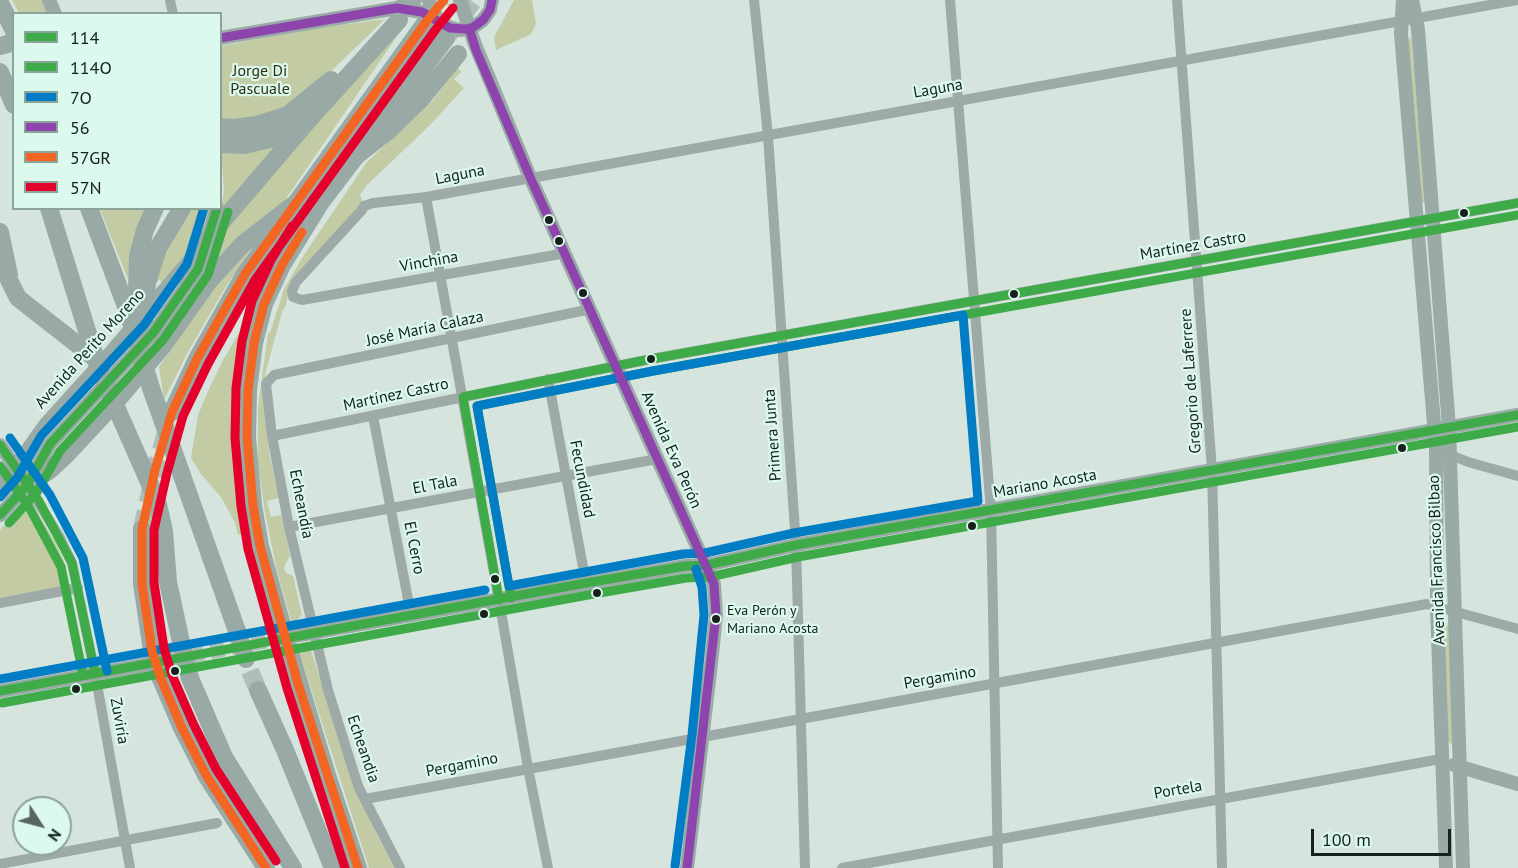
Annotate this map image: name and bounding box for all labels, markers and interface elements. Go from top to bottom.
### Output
legend [12,12,222,210]
text: 114 [70,26,99,49]
text: 114O [70,56,112,79]
park label: Jorge Di Pascuale [230,61,290,99]
street label: Laguna [912,75,964,103]
text: 7O [70,86,92,109]
text: 56 [70,116,90,139]
text: 57GR [70,146,111,169]
street label: Laguna [434,161,486,189]
text: 57N [70,176,102,199]
unlabelled marker [1458,207,1470,219]
unlabelled marker [543,214,555,226]
street label: Martínez Castro [1138,227,1248,265]
unlabelled marker [553,235,565,247]
street label: Vinchina [398,247,460,277]
street label: Avenida Perito Moreno [31,285,149,413]
unlabelled marker [577,287,589,299]
unlabelled marker [1008,288,1020,300]
street label: José María Calaza [365,307,485,351]
street label: Gregorio de Laferrere [1176,308,1206,454]
unlabelled marker [645,353,657,365]
street label: Martínez Castro [342,374,450,416]
street label: Primera Junta [760,388,786,482]
street label: Avenida Eva Perón [637,389,705,511]
street label: Fecundidad [565,438,599,520]
unlabelled marker [1396,442,1408,454]
street label: Mariano Acosta [992,465,1098,503]
street label: Echeandía [285,468,317,540]
street label: El Tala [411,471,459,499]
street label: Avenida Francisco Bilbao [1424,475,1450,645]
street label: El Cerro [399,520,429,576]
unlabelled marker [966,520,978,532]
unlabelled marker [489,573,501,585]
unlabelled marker [591,587,603,599]
place label: Eva Perón y Mariano Acosta [727,603,818,636]
unlabelled marker [478,608,490,620]
marker: Eva Perón y Mariano Acosta [710,613,722,625]
street label: Pergamino [902,662,978,694]
unlabelled marker [169,665,181,677]
unlabelled marker [70,683,82,695]
street label: Zuviría [105,696,133,746]
street label: Echeandia [342,713,384,785]
street label: Pergamino [424,749,500,781]
street label: Portela [1152,776,1204,804]
north arrow [12,796,72,856]
scale bar [1314,817,1454,855]
text: N [44,825,66,846]
text: 100 m [1322,828,1371,851]

